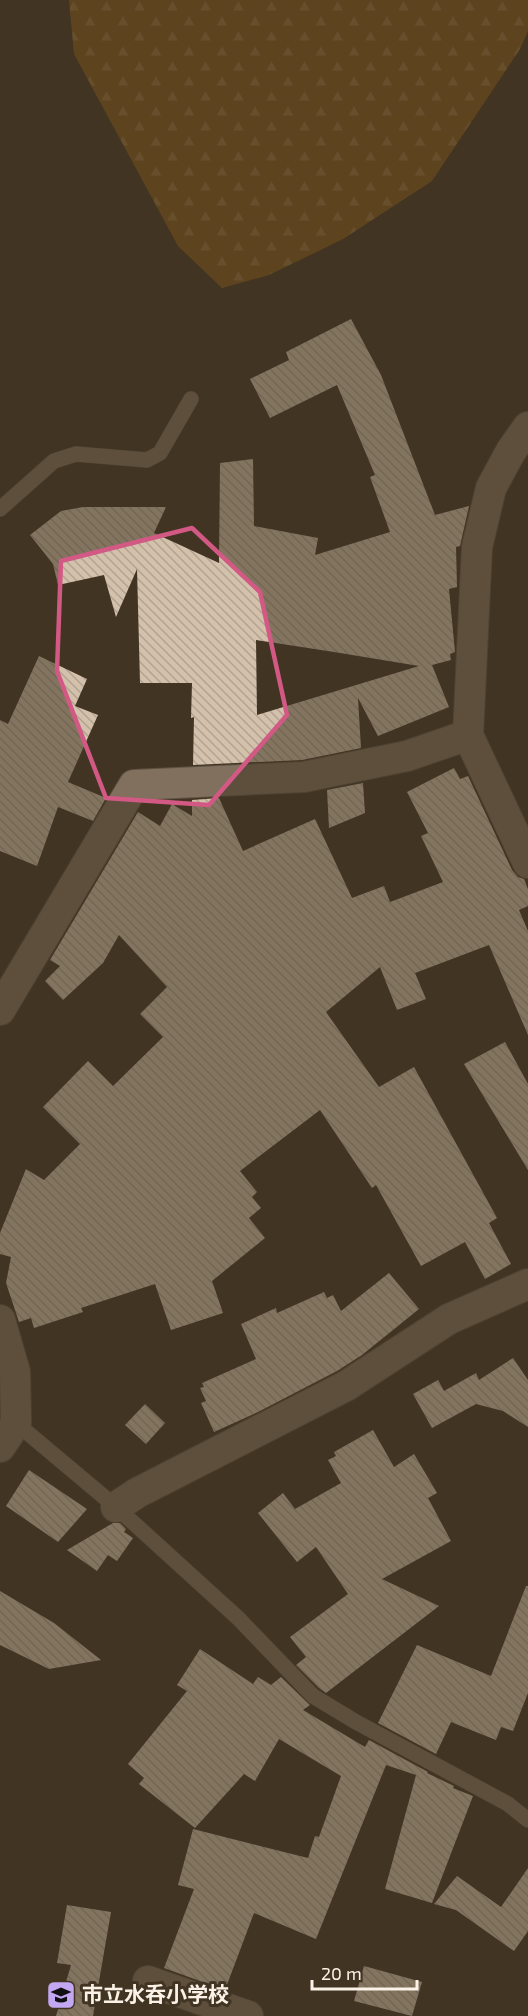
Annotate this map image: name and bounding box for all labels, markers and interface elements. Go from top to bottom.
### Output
scale bar [312,1953,417,1991]
text: 20 m [321,1962,362,1984]
school or university icon: 市立水呑小学校 [45,1979,77,2011]
place label: 市立水呑小学校 [82,1981,229,2006]

